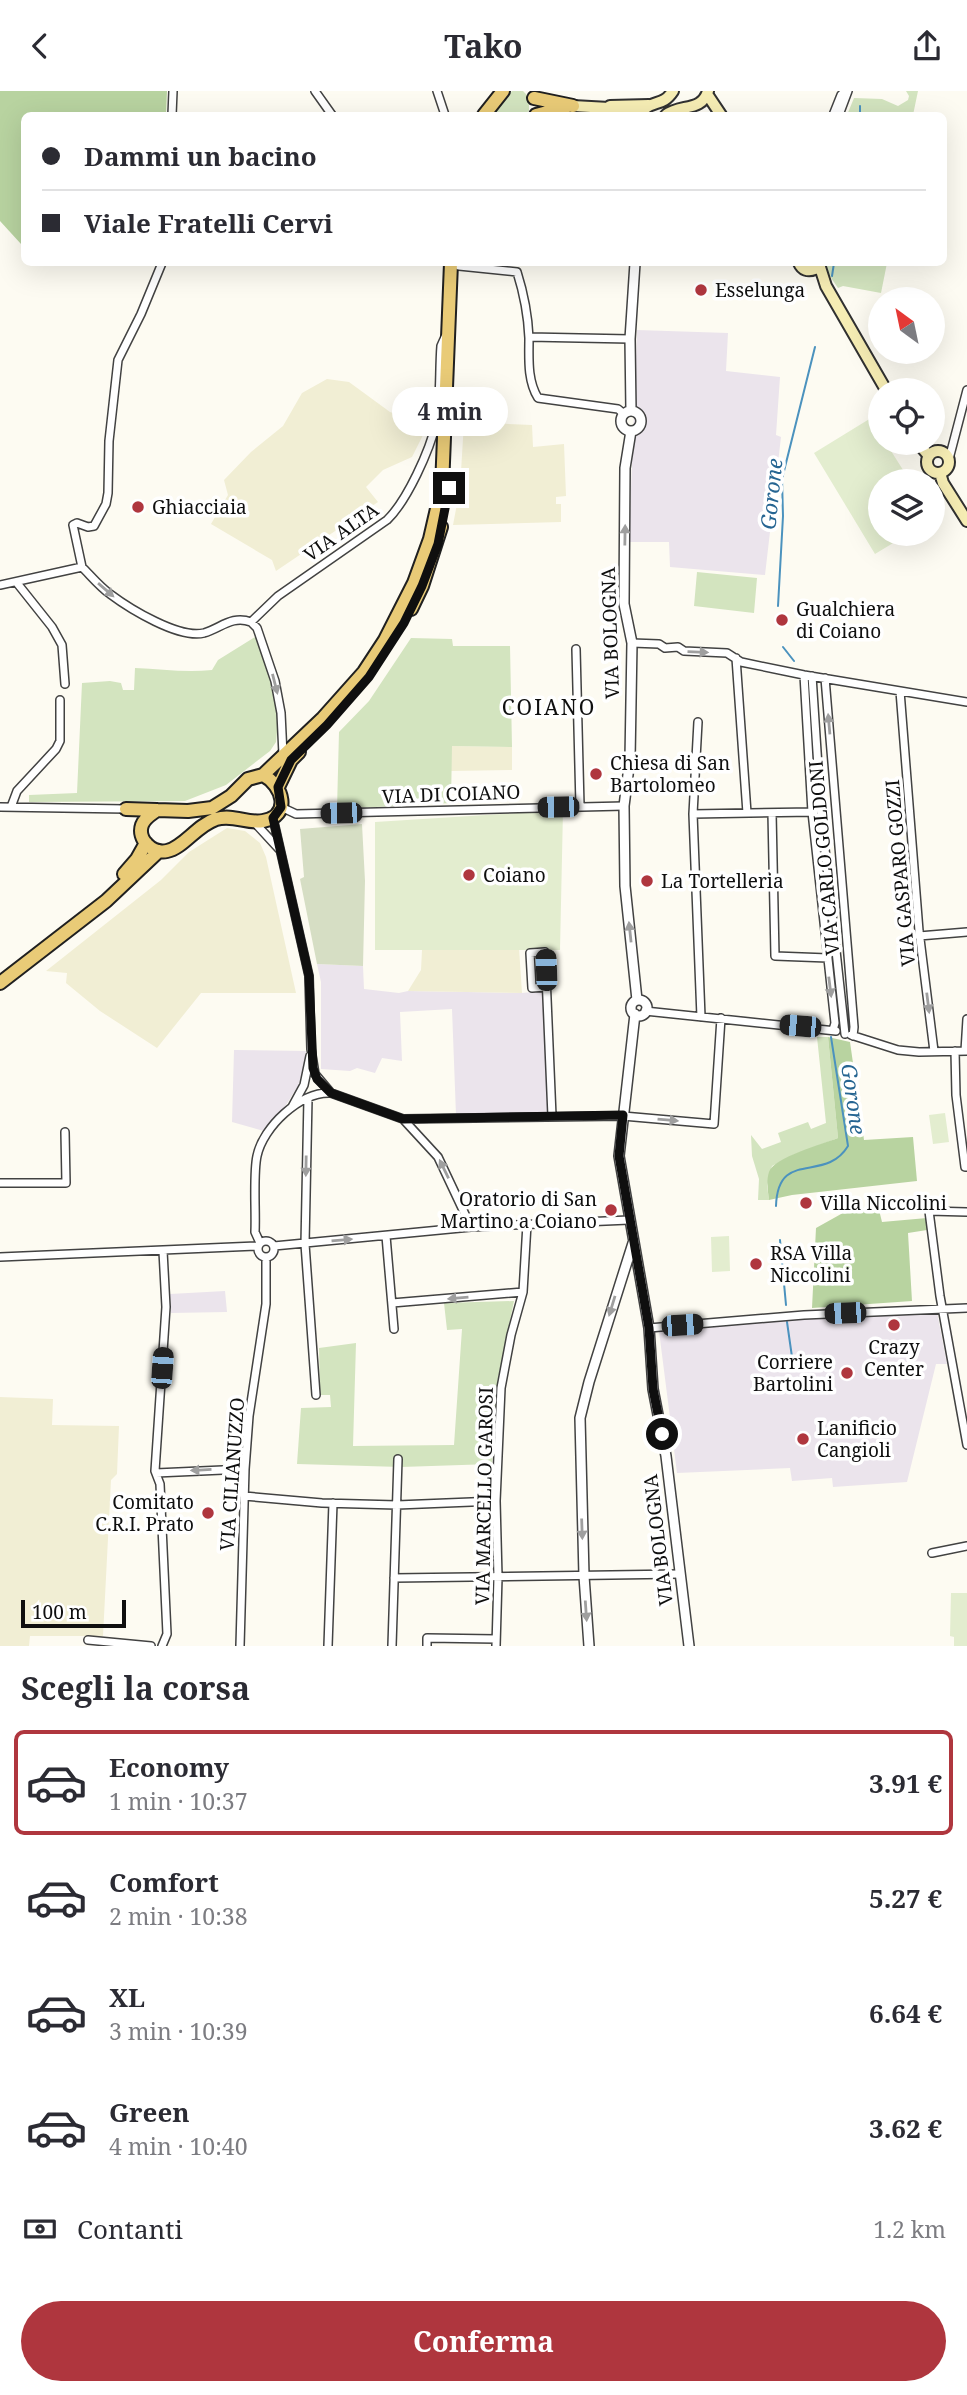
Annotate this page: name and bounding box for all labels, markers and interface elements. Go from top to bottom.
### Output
text: Tako [444,24,523,67]
icon: back [21,27,59,65]
icon: share [908,27,946,65]
text: Dammi un bacino [84,138,317,174]
text: Viale Fratelli Cervi [84,205,333,241]
place label: Esselunga [715,277,805,303]
marker: Esselunga [693,282,709,298]
north arrow [868,287,945,364]
map controls [868,287,945,546]
button: locate [868,378,945,455]
callout: 4 min [391,387,507,435]
text: 4 min [417,395,483,427]
water label: Gorone [753,457,789,531]
button: layers [868,469,945,546]
route end [433,472,465,504]
place label: Ghiacciaia [152,494,247,520]
street label: VIA ALTA [298,496,384,567]
marker: Ghiacciaia [130,499,146,515]
one-way arrow [619,523,631,545]
street label: VIA BOLOGNA [595,566,625,699]
one-way arrow [97,582,115,598]
place label: Gualchiera di Coiano [796,596,895,644]
marker: Gualchiera di Coiano [774,612,790,628]
one-way arrow [687,646,709,657]
one-way arrow [270,673,281,695]
district label: COIANO [502,693,596,721]
one-way arrow [823,712,834,734]
place label: Chiesa di San Bartolomeo [610,750,730,798]
street label: VIA CARLO GOLDONI [803,760,845,956]
marker: Chiesa di San Bartolomeo [588,766,604,782]
street label: VIA GASPARO GOZZI [879,778,921,968]
street label: VIA DI COIANO [381,779,521,809]
car [537,796,580,818]
car [320,802,363,824]
place label: Coiano [483,862,546,888]
marker: Coiano [461,867,477,883]
place label: La Tortelleria [661,868,784,894]
marker: La Tortelleria [639,873,655,889]
one-way arrow [624,921,635,943]
car [535,949,558,991]
one-way arrow [825,976,836,998]
one-way arrow [922,992,933,1014]
car [779,1014,822,1038]
water label: Gorone [835,1062,873,1136]
one-way arrow [657,1115,679,1126]
one-way arrow [301,1155,312,1177]
one-way arrow [438,1159,449,1179]
place label: Oratorio di San Martino a Coiano [440,1186,597,1234]
place label: Villa Niccolini [820,1190,947,1216]
marker: Villa Niccolini [798,1195,814,1211]
marker: Oratorio di San Martino a Coiano [603,1202,619,1218]
one-way arrow [331,1235,353,1246]
place label: RSA Villa Niccolini [770,1240,852,1288]
marker: RSA Villa Niccolini [748,1256,764,1272]
one-way arrow [447,1293,469,1304]
one-way arrow [607,1295,617,1316]
car [824,1302,867,1324]
car [661,1313,704,1337]
marker: Crazy Center [886,1317,902,1333]
place label: Crazy Center [864,1334,924,1382]
car [151,1346,174,1390]
place label: Corriere Bartolini [753,1349,833,1397]
marker: Corriere Bartolini [839,1365,855,1381]
street label: VIA MARCELLO GAROSI [469,1387,499,1605]
street label: VIA CILIANUZZO [214,1396,250,1552]
place label: Lanificio Cangioli [817,1415,897,1463]
route start [646,1418,678,1450]
marker: Lanificio Cangioli [795,1431,811,1447]
one-way arrow [189,1465,211,1476]
street label: VIA BOLOGNA [637,1472,679,1607]
place label: Comitato C.R.I. Prato [95,1489,194,1537]
marker: Comitato C.R.I. Prato [200,1505,216,1521]
one-way arrow [577,1518,588,1540]
scale bar [21,1597,126,1629]
text: 100 m [32,1599,87,1625]
one-way arrow [581,1600,592,1622]
text: Scegli la corsa [21,1666,250,1709]
text: Economy [109,1749,229,1785]
icon: car [25,1751,88,1814]
text: 3.91 € [869,1765,942,1801]
text: 1 min · 10:37 [109,1785,247,1817]
text: Comfort [109,1864,219,1900]
icon: car [25,1866,88,1929]
text: 5.27 € [869,1880,942,1916]
text: 2 min · 10:38 [109,1900,247,1932]
text: XL [109,1979,145,2015]
icon: car [25,1981,88,2044]
text: 6.64 € [869,1995,942,2031]
text: 3 min · 10:39 [109,2015,247,2047]
text: Green [109,2094,190,2130]
icon: car [25,2096,88,2159]
text: 3.62 € [869,2110,942,2146]
text: 4 min · 10:40 [109,2130,247,2162]
icon: cash [21,2210,59,2248]
text: Contanti [77,2211,183,2247]
text: 1.2 km [873,2213,946,2245]
button: Conferma [21,2301,946,2381]

